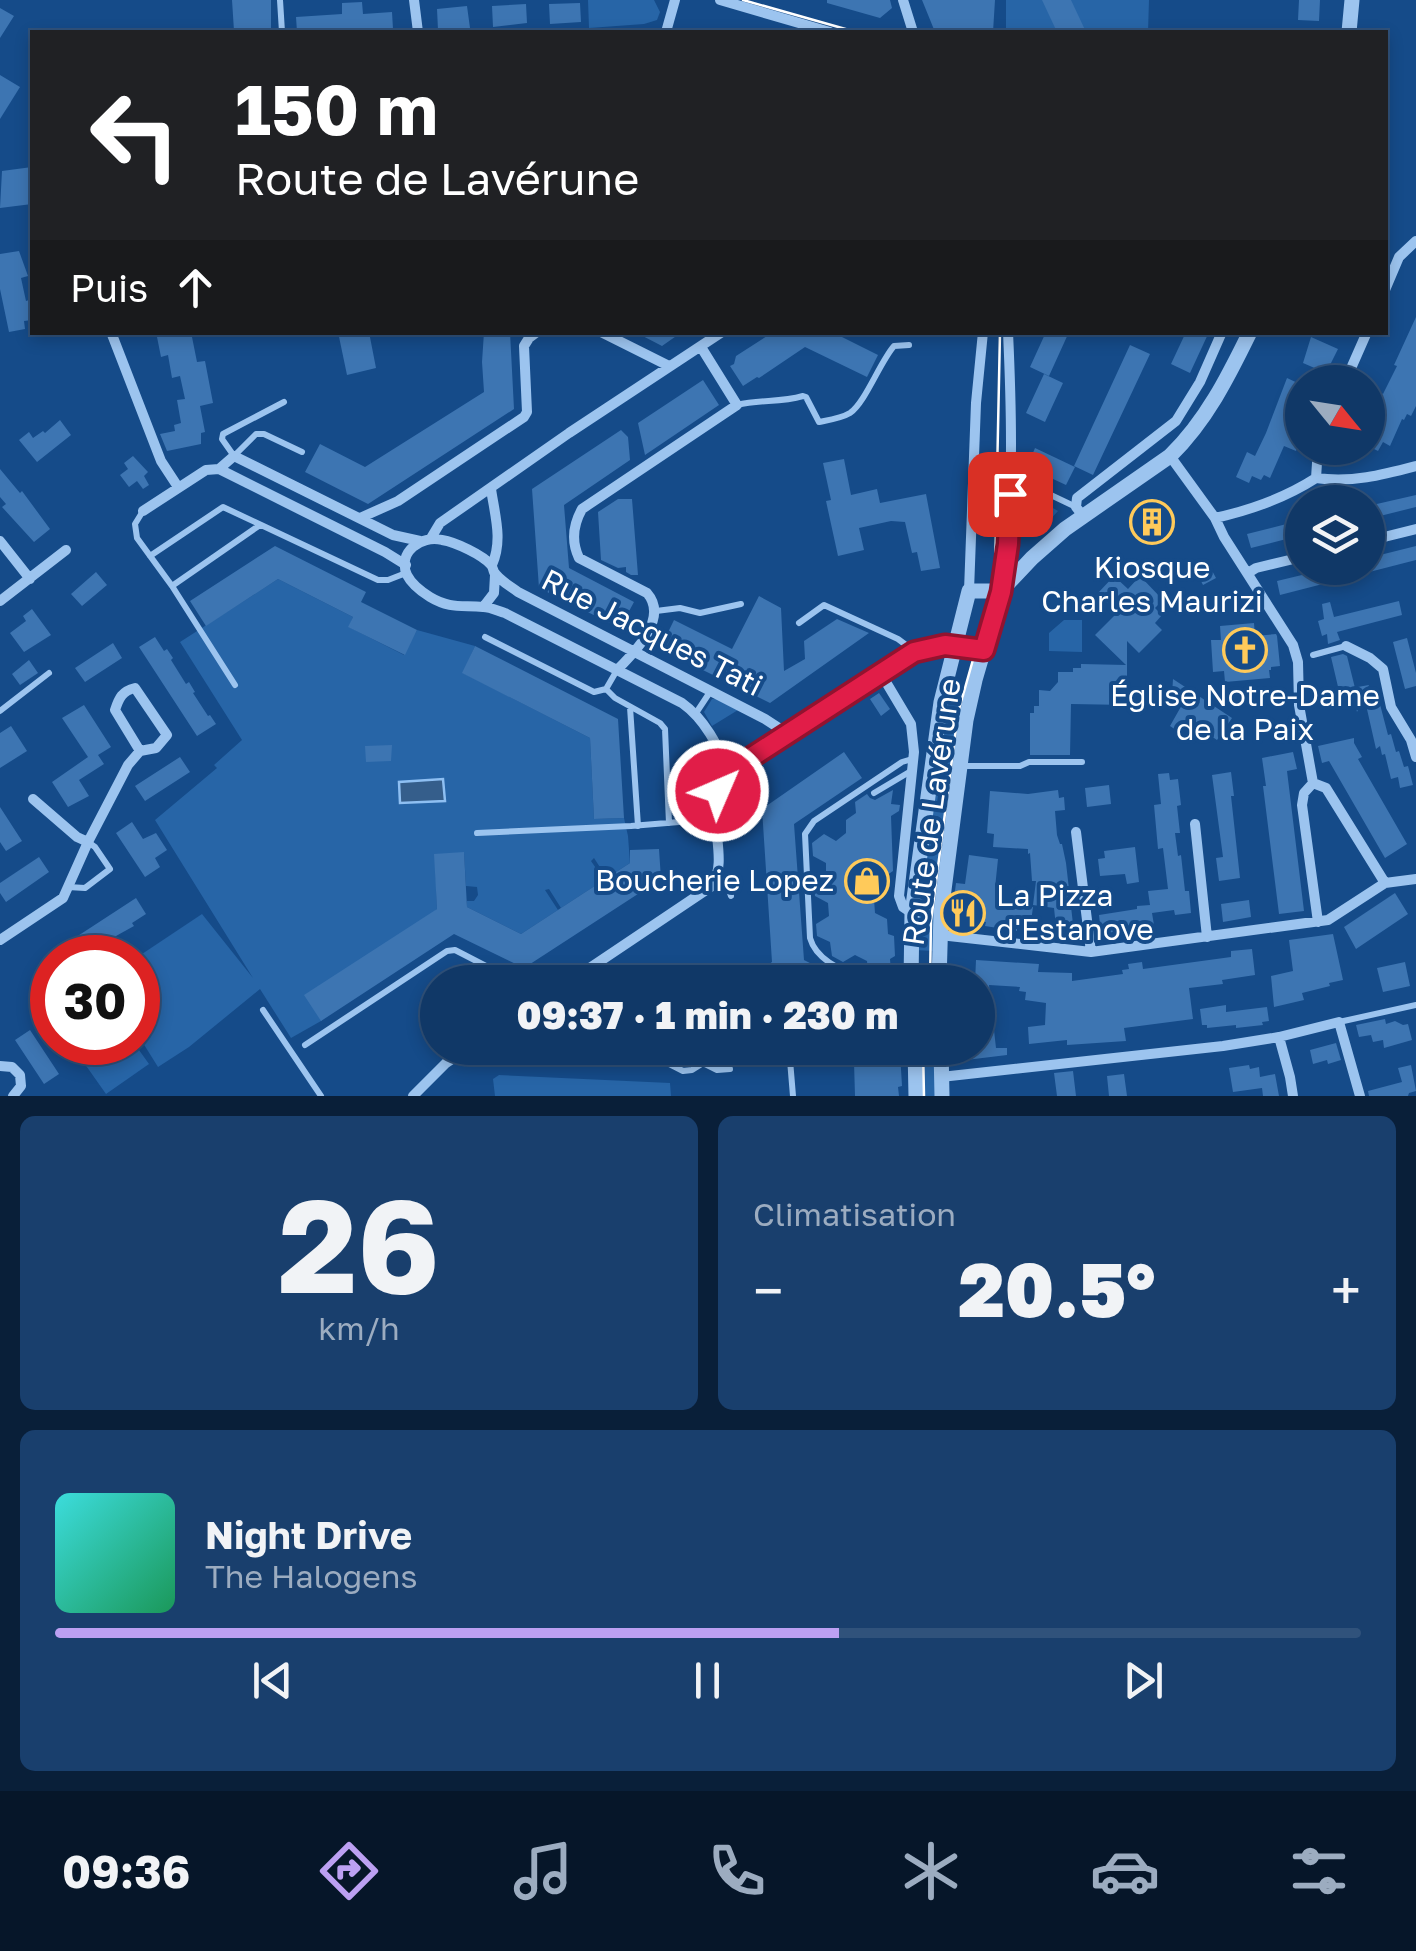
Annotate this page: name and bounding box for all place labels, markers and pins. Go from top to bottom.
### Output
pin [968,452,1053,537]
building icon: Kiosque Charles Maurizi [1129,499,1175,545]
place label: Kiosque Charles Maurizi [1041,549,1263,619]
church icon: Église Notre-Dame de la Paix [1222,627,1268,673]
place label: Église Notre-Dame de la Paix [1110,677,1380,747]
shop icon: Boucherie Lopez [844,858,890,904]
place label: Boucherie Lopez [595,862,834,898]
place label: La Pizza d'Estanove [996,877,1154,947]
restaurant icon: La Pizza d'Estanove [940,890,986,936]

